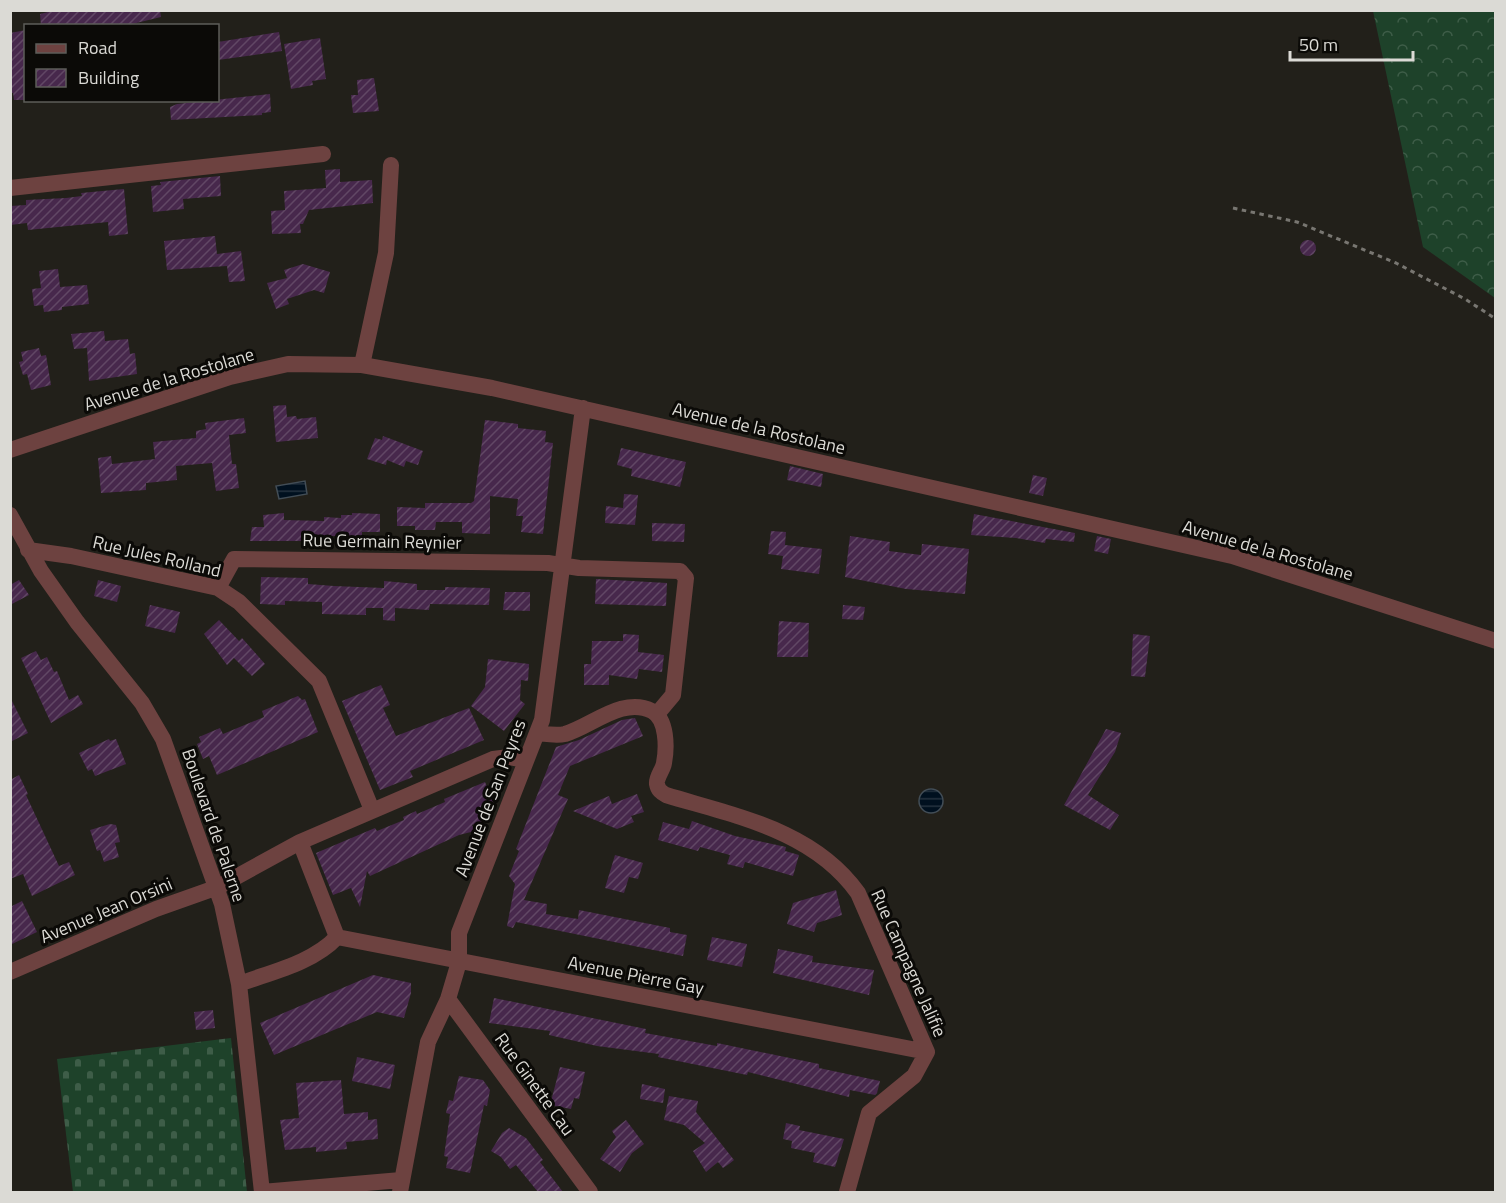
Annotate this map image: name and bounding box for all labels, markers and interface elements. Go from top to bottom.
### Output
legend [24,24,219,102]
scale bar [1290,24,1413,62]
text: 50 m [1299,31,1338,58]
text: Road [78,34,117,61]
text: Building [78,64,139,91]
street label: Avenue de la Rostolane [81,340,257,418]
street label: Avenue de la Rostolane [670,395,848,461]
street label: Avenue de la Rostolane [1179,513,1357,587]
street label: Rue Germain Reynier [302,526,462,556]
street label: Rue Jules Rolland [90,528,224,584]
street label: Avenue de San Peyres [447,715,533,881]
street label: Boulevard de Palerne [175,745,253,905]
street label: Avenue Jean Orsini [36,870,176,950]
street label: Rue Campagne Jalifie [864,885,954,1041]
street label: Avenue Pierre Gay [566,949,707,1001]
street label: Rue Ginette Cau [488,1027,582,1141]

